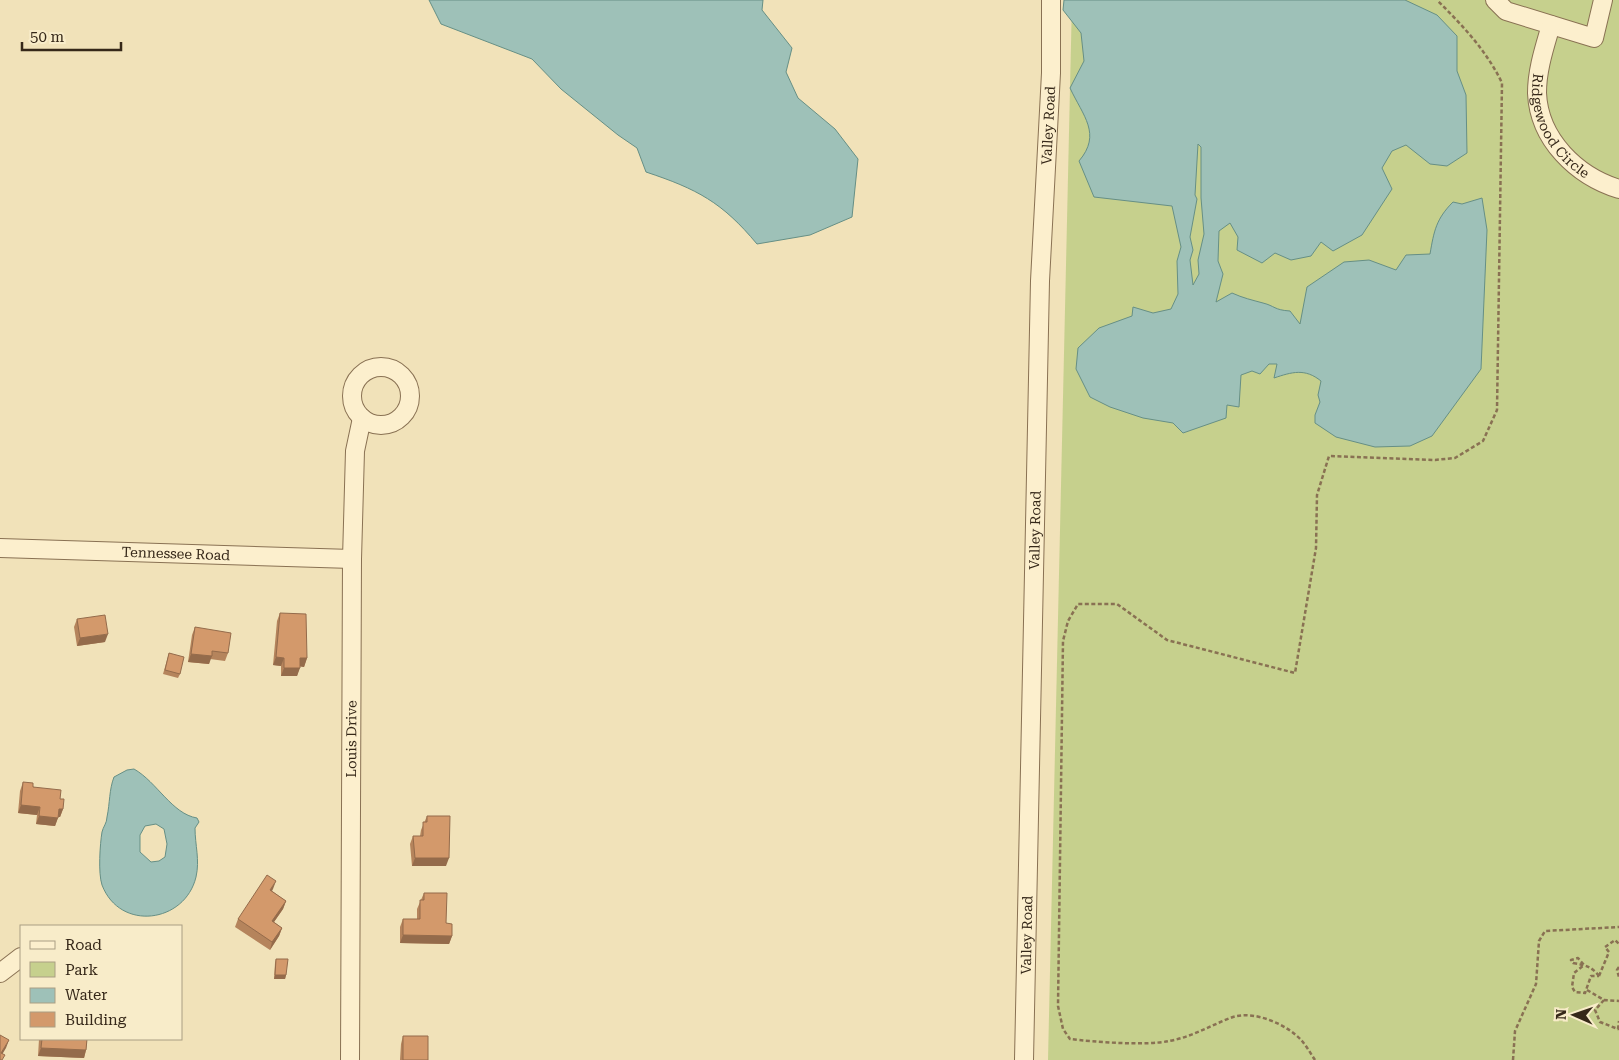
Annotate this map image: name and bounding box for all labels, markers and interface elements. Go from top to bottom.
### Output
scale bar [22,20,121,52]
text: 50 m [30,28,65,46]
street label: Ridgewood Circle [1529,73,1593,182]
street label: Valley Road [1038,86,1058,165]
street label: Valley Road [1026,490,1044,570]
street label: Tennessee Road [121,544,230,563]
street label: Louis Drive [343,700,359,778]
street label: Valley Road [1018,895,1035,975]
legend [20,925,182,1040]
text: Road [65,936,102,954]
text: Park [65,961,99,979]
text: Water [65,986,107,1004]
north arrow [1549,990,1599,1040]
text: N [1553,1009,1569,1020]
text: Building [65,1011,127,1029]

